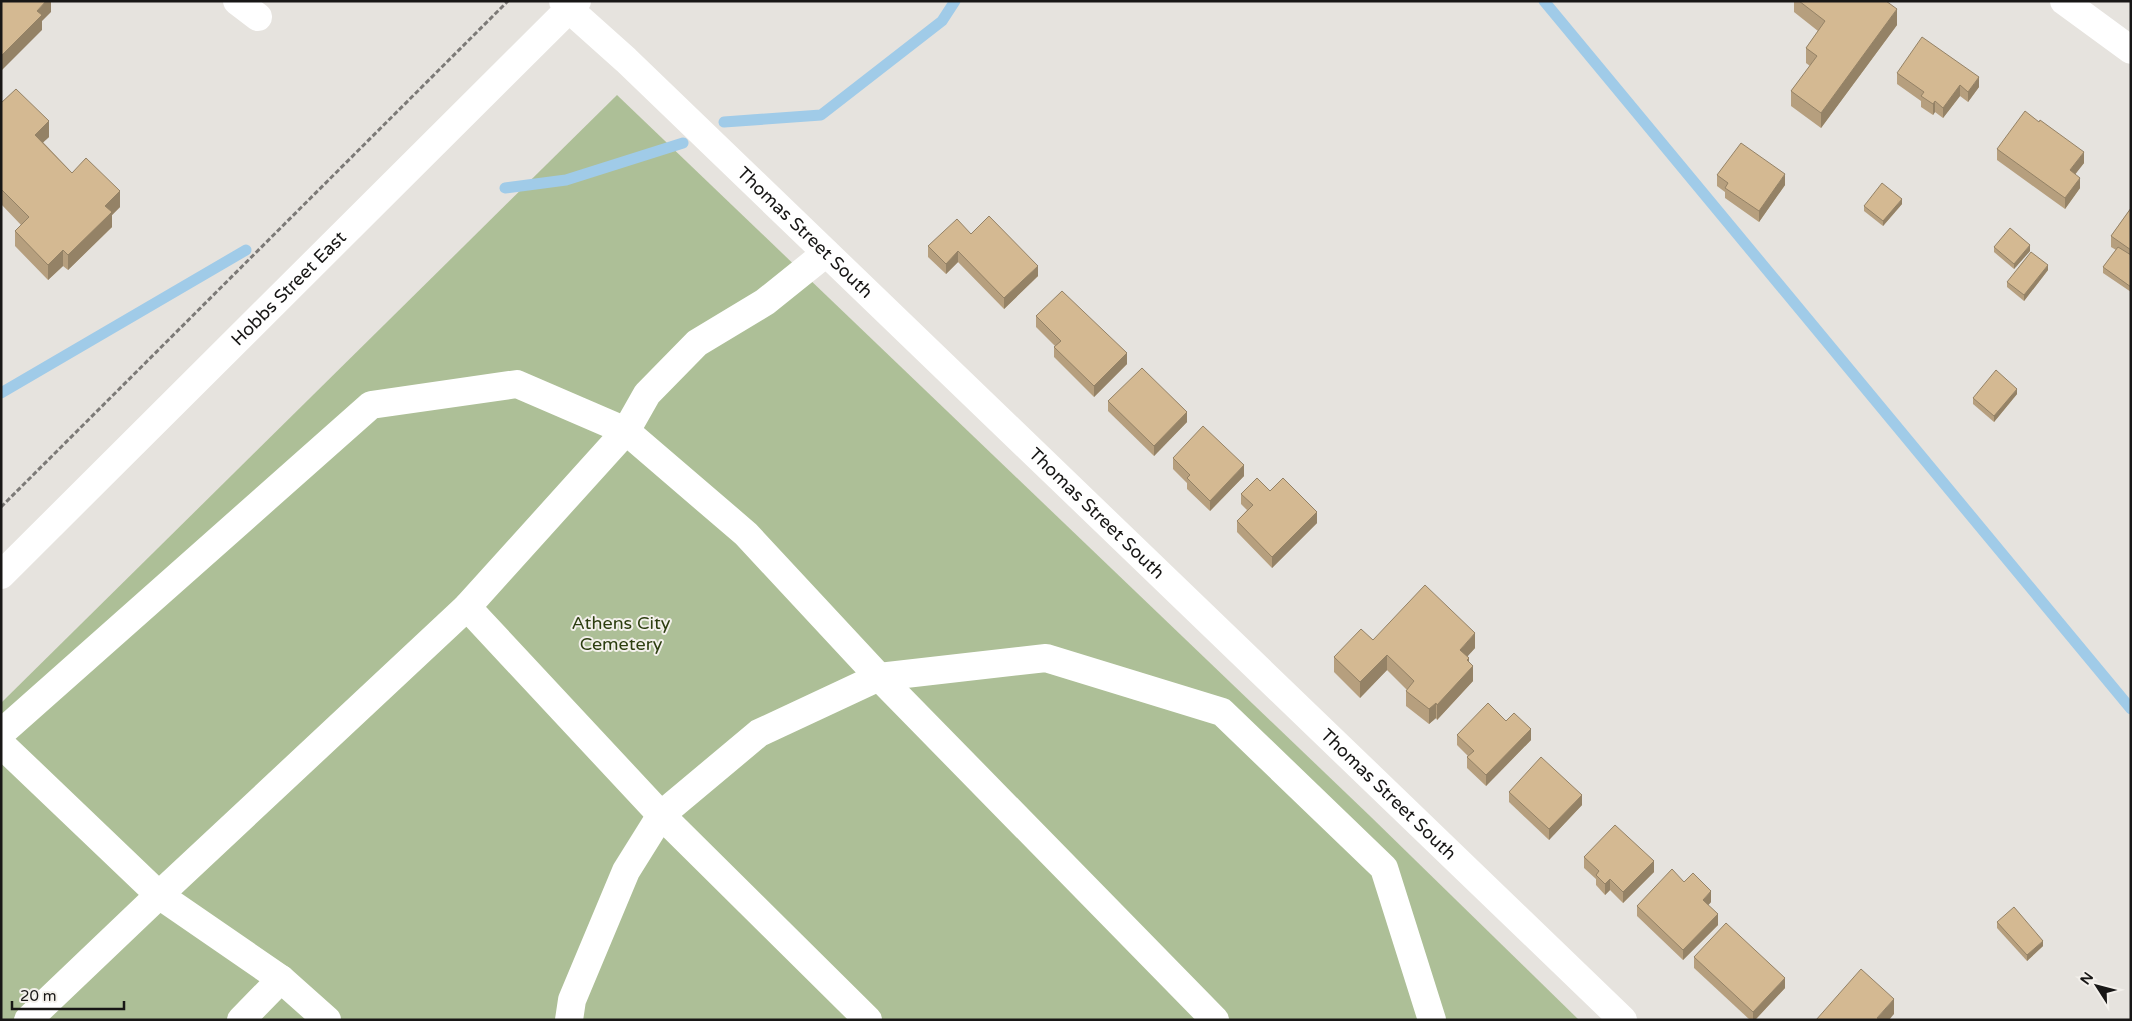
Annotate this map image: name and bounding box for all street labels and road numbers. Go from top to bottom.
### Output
street label: Thomas Street South [733,162,877,303]
street label: Hobbs Street East [226,226,351,350]
street label: Thomas Street South [1024,443,1169,584]
street label: Thomas Street South [1316,724,1461,864]

